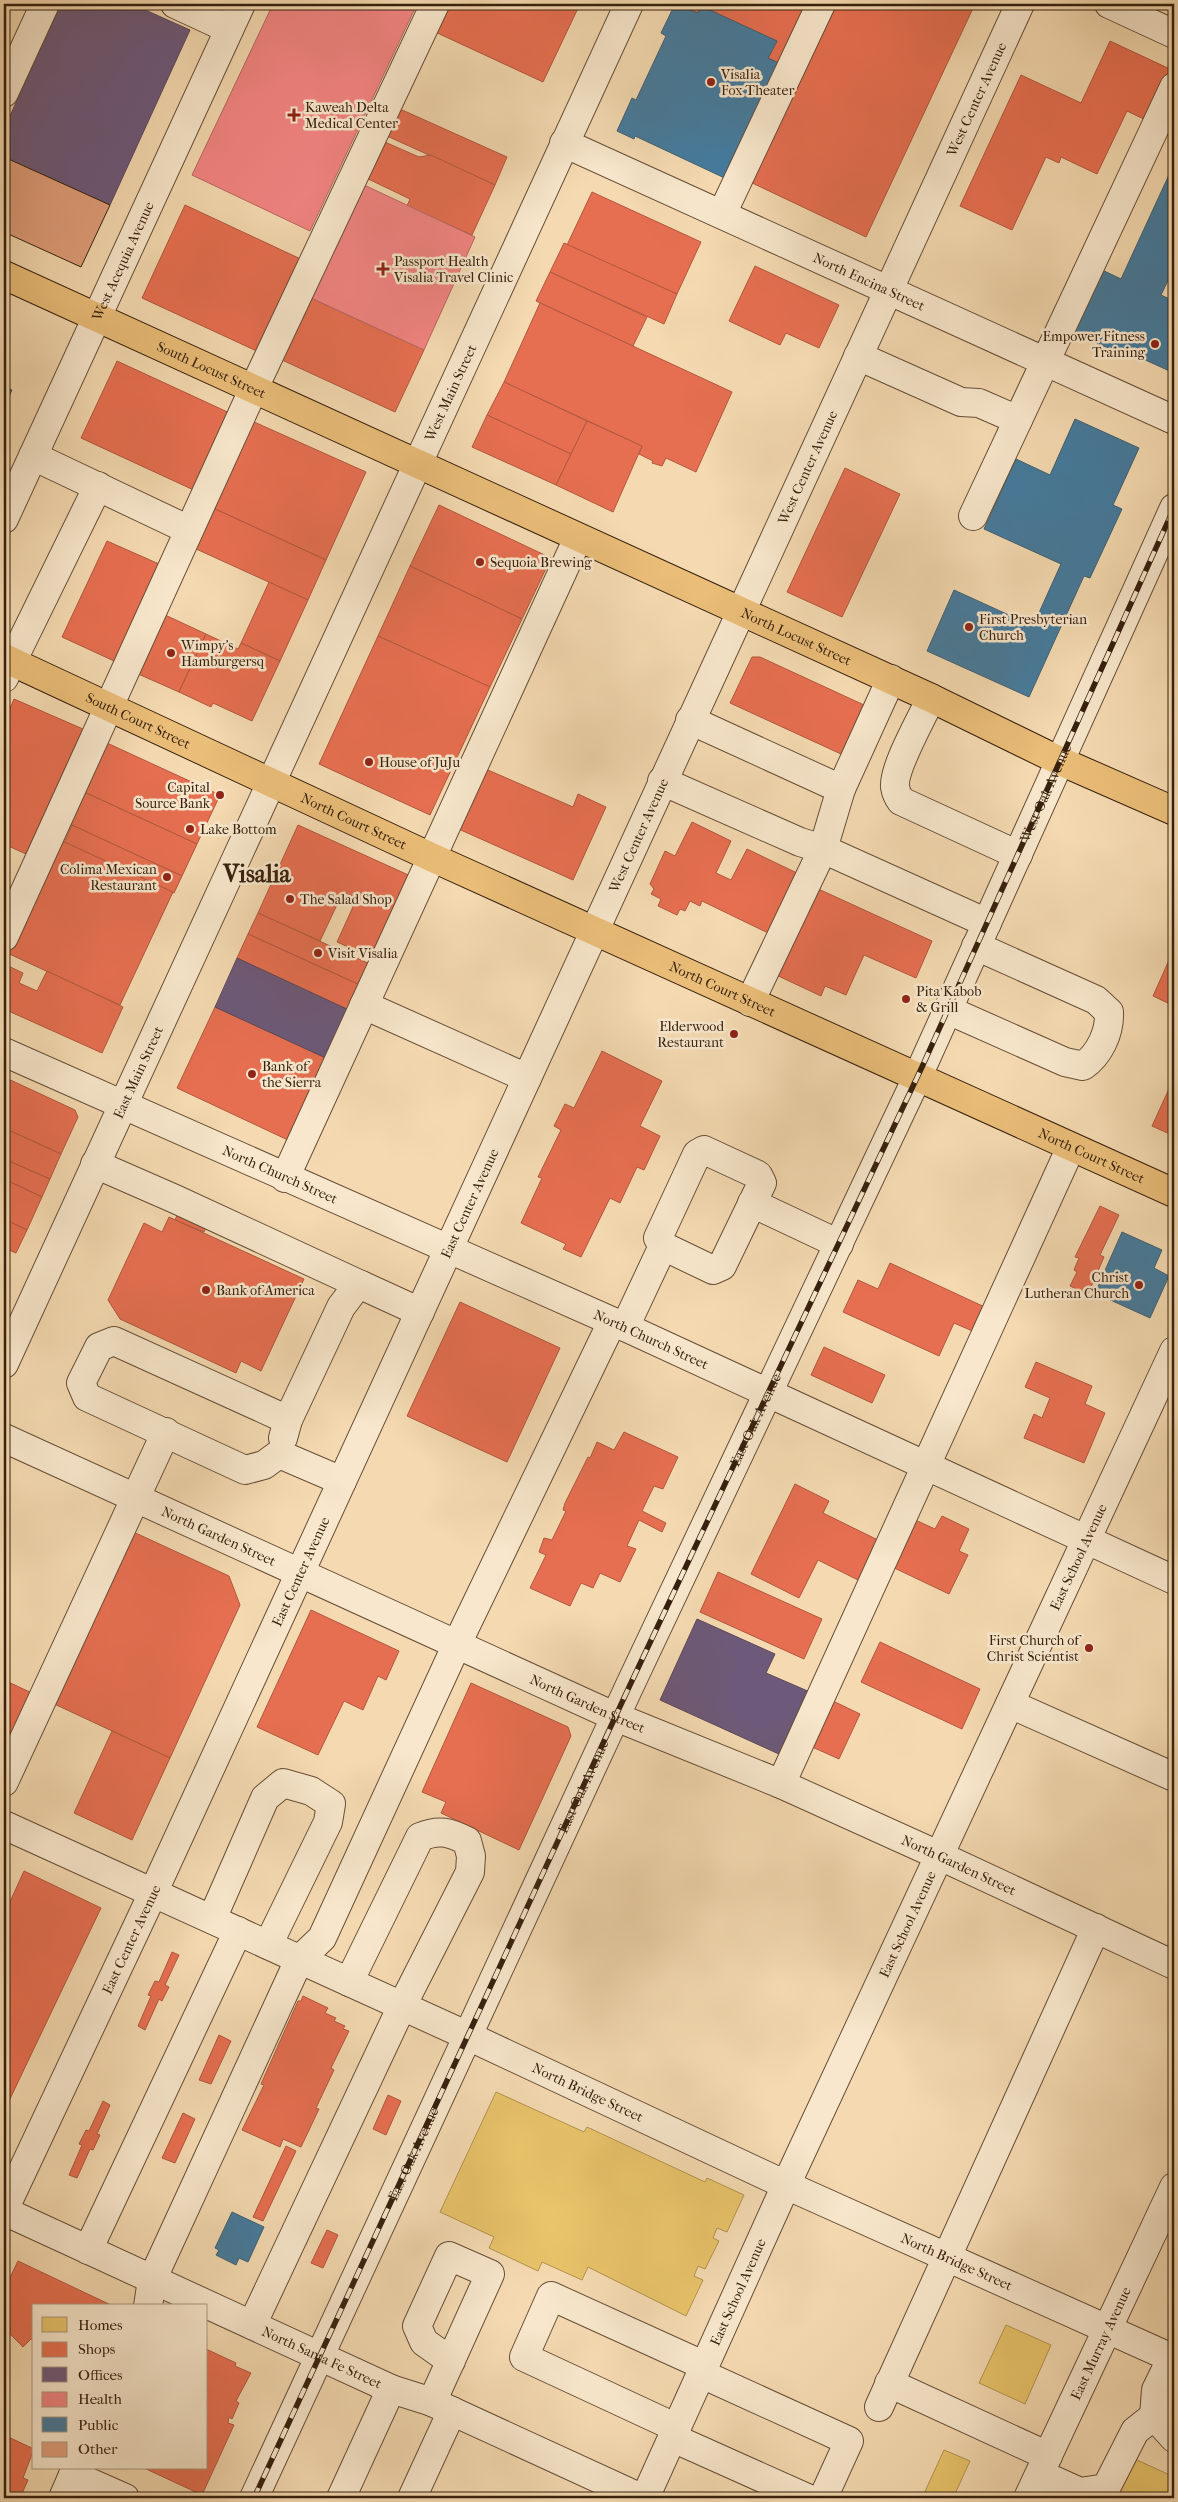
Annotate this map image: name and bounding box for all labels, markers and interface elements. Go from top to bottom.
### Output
street label: West Center Avenue [942,39,1010,160]
place label: Visalia Fox Theater [720,66,794,99]
marker: Visalia Fox Theater [705,76,717,88]
place label: Kaweah Delta Medical Center [305,99,398,132]
marker: Kaweah Delta Medical Center [287,108,301,122]
street label: West Acequia Avenue [88,199,157,324]
street label: North Encina Street [810,249,928,314]
place label: Passport Health Visalia Travel Clinic [393,253,513,286]
marker: Passport Health Visalia Travel Clinic [376,262,390,276]
place label: Empower Fitness Training [1043,328,1146,361]
street label: South Locust Street [154,337,269,402]
marker: Empower Fitness Training [1149,338,1161,350]
street label: West Main Street [420,342,480,445]
street label: West Center Avenue [773,408,841,528]
place label: Sequoia Brewing [490,554,592,571]
marker: Sequoia Brewing [474,556,486,568]
street label: North Locust Street [739,604,854,669]
place label: First Presbyterian Church [979,611,1087,644]
marker: First Presbyterian Church [963,621,975,633]
place label: Wimpy's Hamburgersq [180,637,265,670]
marker: Wimpy's Hamburgersq [165,647,177,659]
street label: South Court Street [83,689,193,752]
street label: West Oak Avenue [1016,741,1075,846]
place label: House of JuJu [379,754,460,771]
marker: House of JuJu [363,756,375,768]
street label: West Center Avenue [605,776,672,896]
place label: Capital Source Bank [135,779,211,812]
marker: Capital Source Bank [214,789,226,801]
street label: North Court Street [298,789,409,853]
place label: Lake Bottom [200,821,277,838]
marker: Lake Bottom [184,823,196,835]
district label: Visalia [222,860,292,888]
place label: Colima Mexican Restaurant [60,861,157,894]
marker: Colima Mexican Restaurant [161,871,173,883]
place label: The Salad Shop [300,891,392,908]
marker: The Salad Shop [284,893,296,905]
place label: Visit Visalia [327,945,398,962]
marker: Visit Visalia [312,947,324,959]
street label: North Court Street [667,957,778,1020]
place label: Pita Kabob & Grill [916,983,981,1016]
marker: Pita Kabob & Grill [900,993,912,1005]
place label: Elderwood Restaurant [657,1018,724,1051]
street label: East Main Street [109,1023,167,1121]
marker: Elderwood Restaurant [728,1028,740,1040]
place label: Bank of the Sierra [262,1058,322,1091]
marker: Bank of the Sierra [246,1068,258,1080]
street label: North Court Street [1036,1124,1147,1187]
street label: North Church Street [220,1141,340,1207]
street label: East Center Avenue [437,1146,502,1261]
place label: Christ Lutheran Church [1025,1269,1129,1302]
marker: Christ Lutheran Church [1133,1279,1145,1291]
place label: Bank of America [216,1282,315,1299]
marker: Bank of America [200,1284,212,1296]
street label: North Church Street [591,1306,711,1373]
street label: East Oak Avenue [726,1370,785,1469]
street label: East School Avenue [1046,1501,1110,1613]
street label: North Garden Street [159,1502,279,1569]
street label: East Center Avenue [268,1514,333,1629]
place label: First Church of Christ Scientist [987,1632,1082,1665]
marker: First Church of Christ Scientist [1083,1642,1095,1654]
street label: North Garden Street [527,1670,647,1736]
street label: East Oak Avenue [554,1737,612,1836]
street label: North Garden Street [899,1831,1019,1899]
street label: East School Avenue [875,1868,939,1980]
street label: East Center Avenue [98,1882,164,1997]
street label: North Bridge Street [530,2059,646,2125]
street label: East Oak Avenue [384,2104,442,2204]
street label: North Bridge Street [898,2229,1015,2294]
street label: East School Avenue [706,2236,769,2348]
street label: East Murray Avenue [1067,2284,1134,2402]
legend [32,2304,208,2470]
text: Homes [78,2316,123,2334]
street label: North Santa Fe Street [259,2322,385,2392]
text: Shops [78,2340,116,2358]
text: Offices [78,2366,123,2384]
text: Health [78,2390,122,2408]
text: Public [78,2416,119,2434]
text: Other [78,2440,118,2458]

